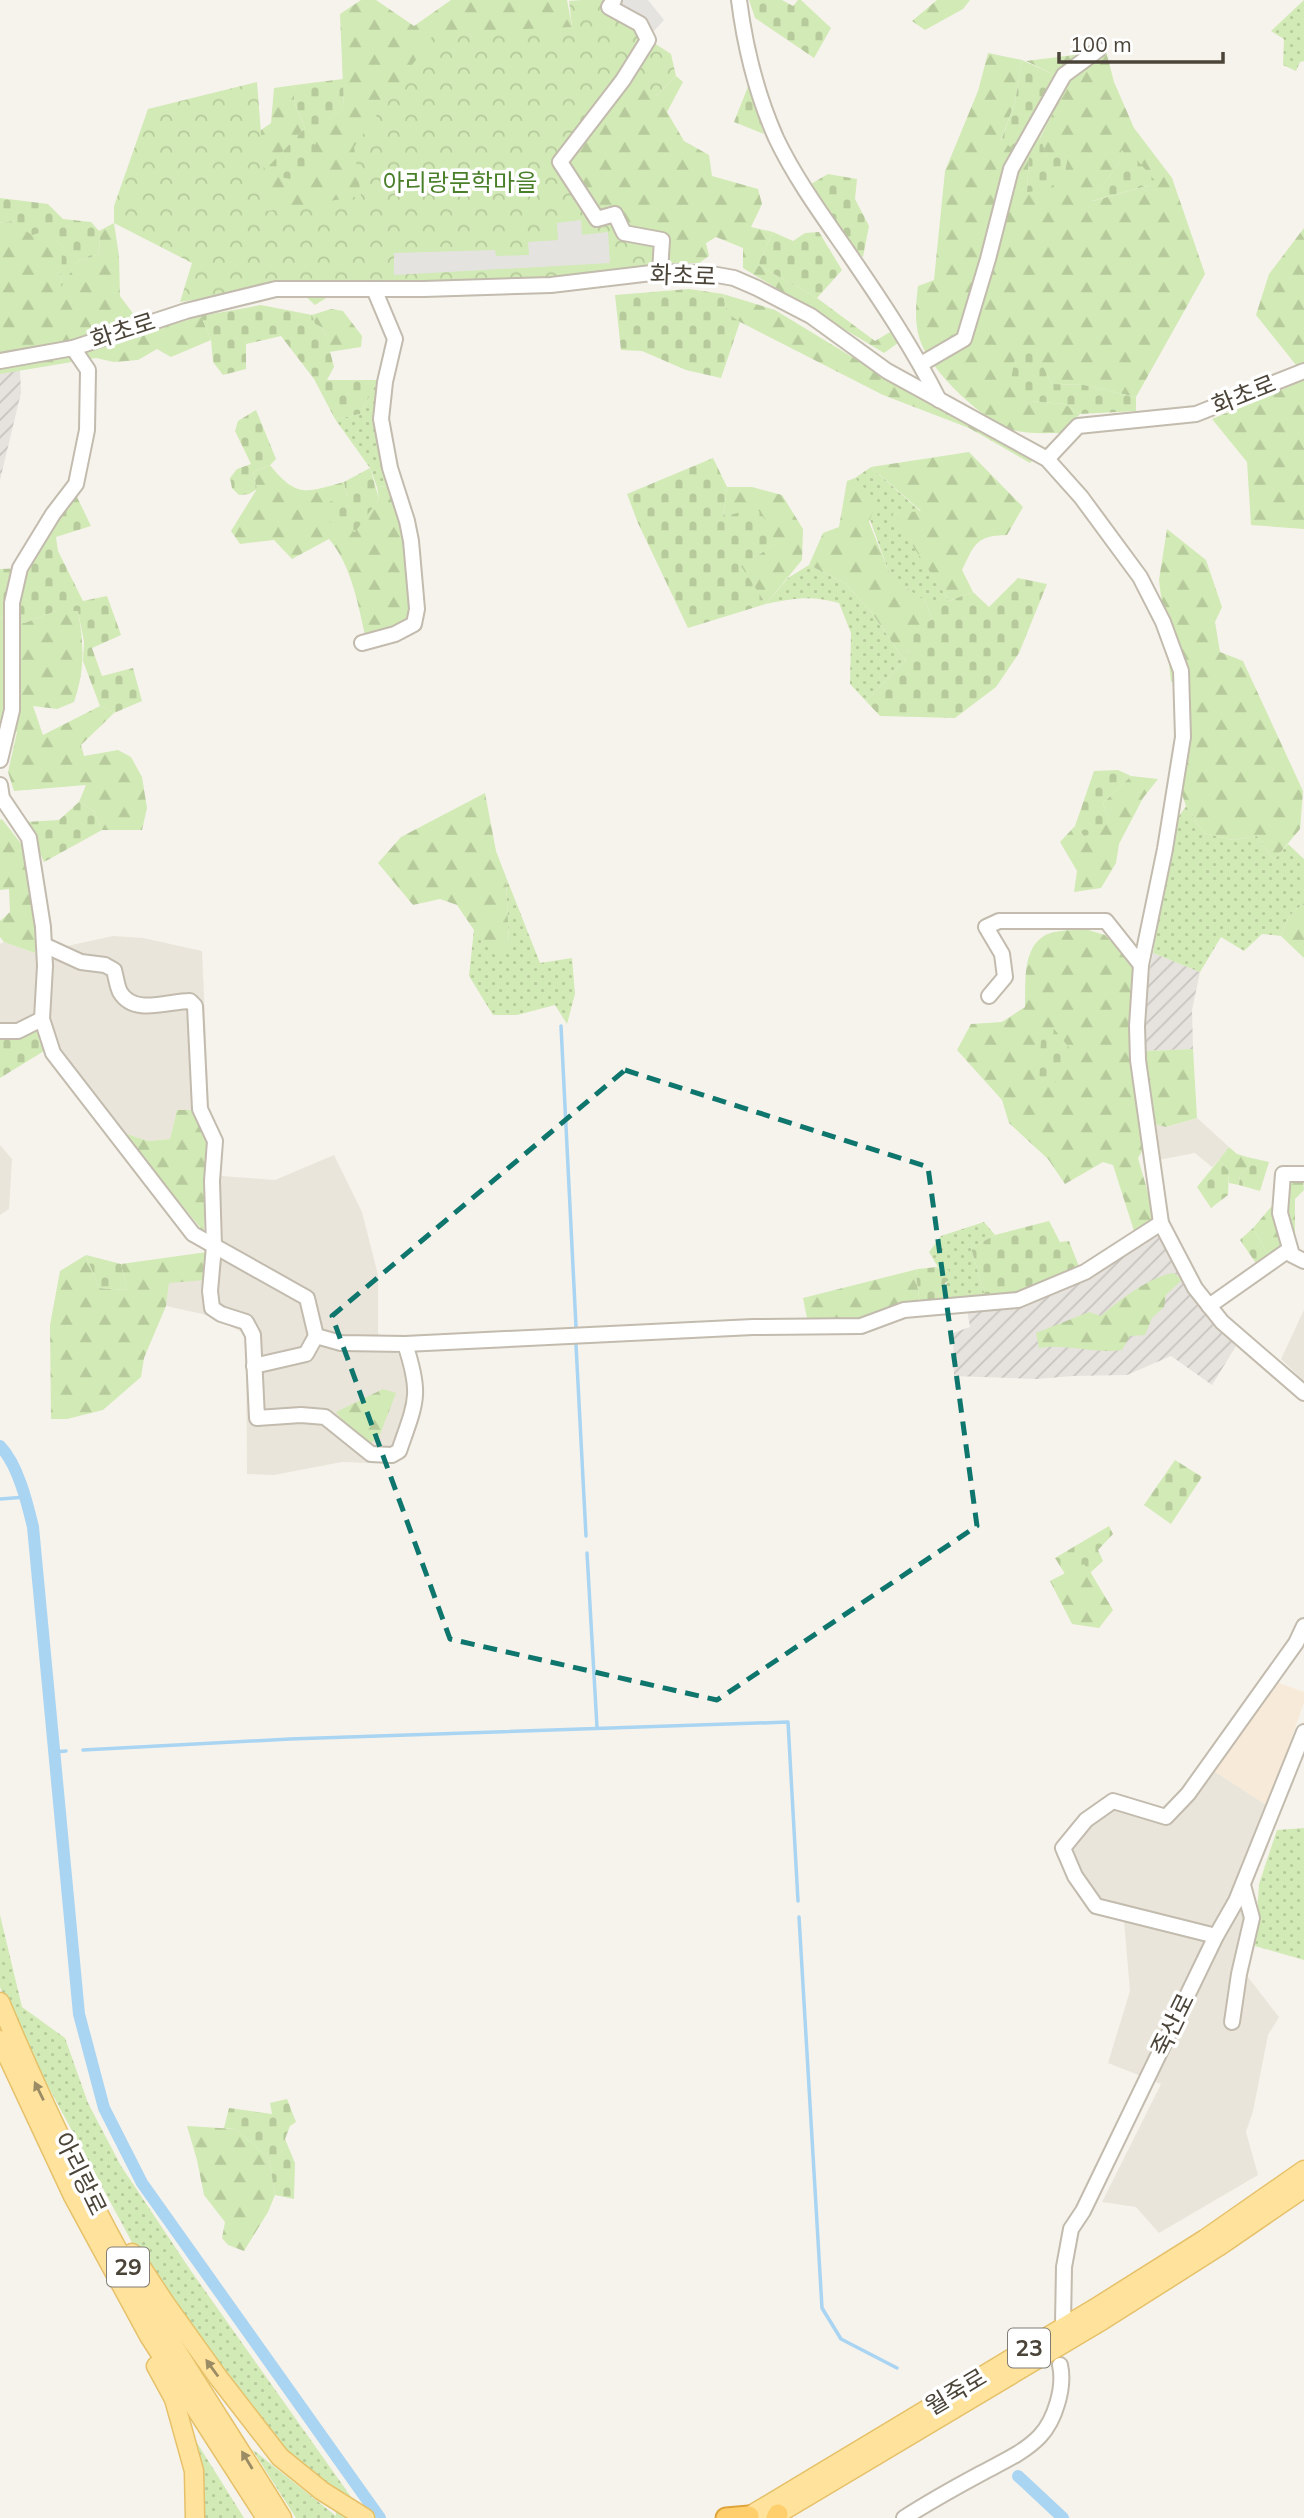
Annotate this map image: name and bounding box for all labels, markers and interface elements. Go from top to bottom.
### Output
scale bar [1059,21,1224,65]
text: 100 m [1070,31,1132,57]
park label: 아리랑문학마을 [383,167,537,197]
street label: 화초로 [649,259,717,291]
street label: 화초로 [87,306,159,355]
street label: 화초로 [1207,368,1280,420]
street label: 죽산로 [1144,1988,1200,2061]
one-way arrow [34,2081,45,2101]
street label: 아리랑로 [48,2127,114,2220]
road number: 29 [107,2248,149,2286]
road number: 23 [1008,2328,1050,2368]
one-way arrow [205,2359,219,2377]
street label: 월죽로 [919,2361,992,2421]
one-way arrow [240,2450,253,2469]

